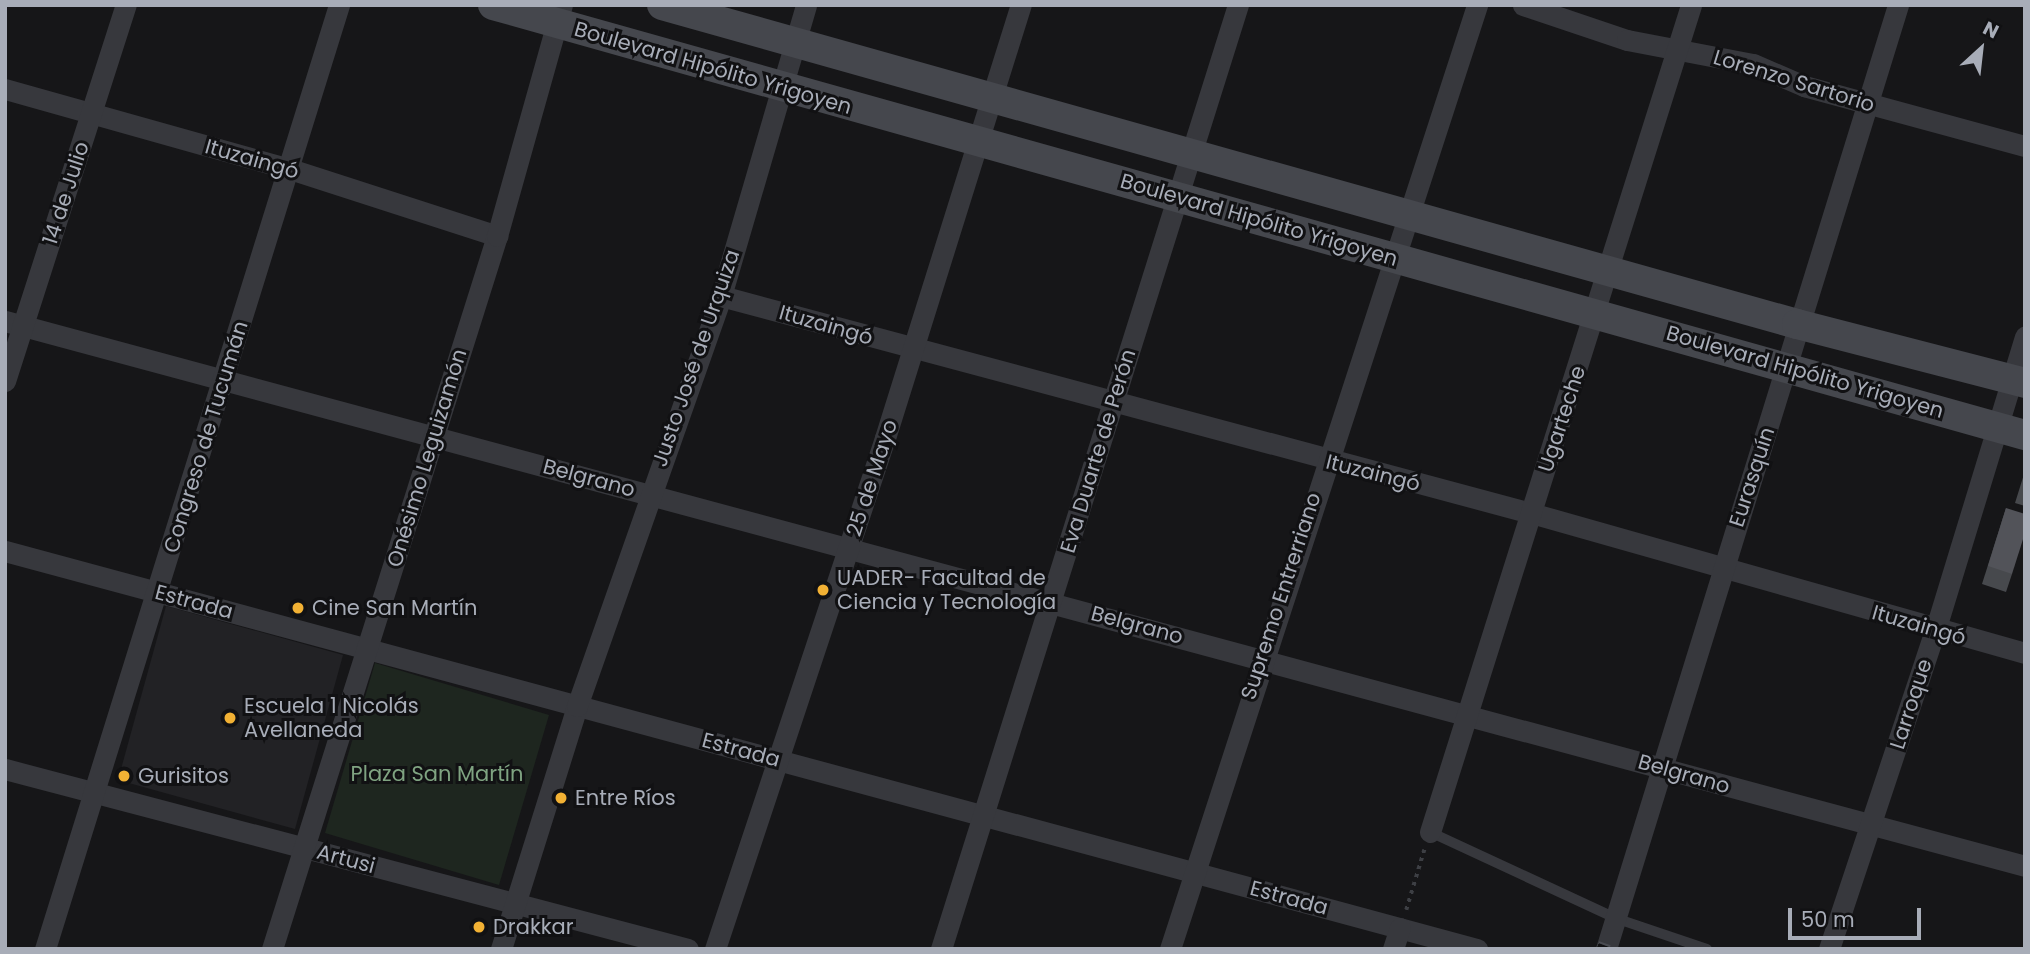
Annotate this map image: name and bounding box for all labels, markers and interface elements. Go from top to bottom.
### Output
north arrow [1946,14,2016,84]
text: N [1978,15,2003,45]
street label: Boulevard Hipólito Yrigoyen [572,16,854,120]
street label: Lorenzo Sartorio [1710,44,1878,118]
street label: Ituzaingó [202,134,302,184]
street label: 14 de Julio [38,138,94,248]
street label: Boulevard Hipólito Yrigoyen [1118,168,1400,272]
street label: Justo José de Urquiza [647,246,745,470]
street label: Ituzaingó [776,300,876,350]
street label: Congreso de Tucumán [159,318,253,556]
street label: Boulevard Hipólito Yrigoyen [1664,320,1946,424]
street label: Onésimo Leguizamón [382,346,472,570]
street label: Eva Duarte de Perón [1055,346,1141,556]
street label: Ugarteche [1533,363,1591,475]
street label: 25 de Mayo [841,416,903,540]
street label: Eurasquín [1724,424,1780,530]
street label: Ituzaingó [1323,449,1423,497]
street label: Belgrano [540,454,638,502]
street label: Supremo Entrerriano [1236,489,1326,703]
place label: UADER- Facultad de Ciencia y Tecnología [837,565,1056,615]
street label: Estrada [152,580,236,624]
marker: UADER- Facultad de Ciencia y Tecnología [815,582,831,598]
place label: Cine San Martín [312,595,477,621]
marker: Cine San Martín [290,600,306,616]
street label: Ituzaingó [1869,600,1969,650]
street label: Belgrano [1088,601,1186,649]
street label: Larroque [1885,656,1937,752]
place label: Escuela 1 Nicolás Avellaneda [244,693,419,743]
marker: Escuela 1 Nicolás Avellaneda [222,710,238,726]
street label: Estrada [699,728,783,772]
street label: Belgrano [1635,749,1733,799]
park label: Plaza San Martín [351,761,523,787]
place label: Gurisitos [138,763,229,789]
marker: Gurisitos [116,768,132,784]
place label: Entre Ríos [575,785,676,811]
marker: Entre Ríos [553,790,569,806]
street label: Artusi [314,839,378,879]
street label: Estrada [1247,876,1331,920]
scale bar [1792,894,1925,938]
text: 50 m [1801,905,1855,934]
place label: Drakkar [493,914,574,940]
marker: Drakkar [471,919,487,935]

